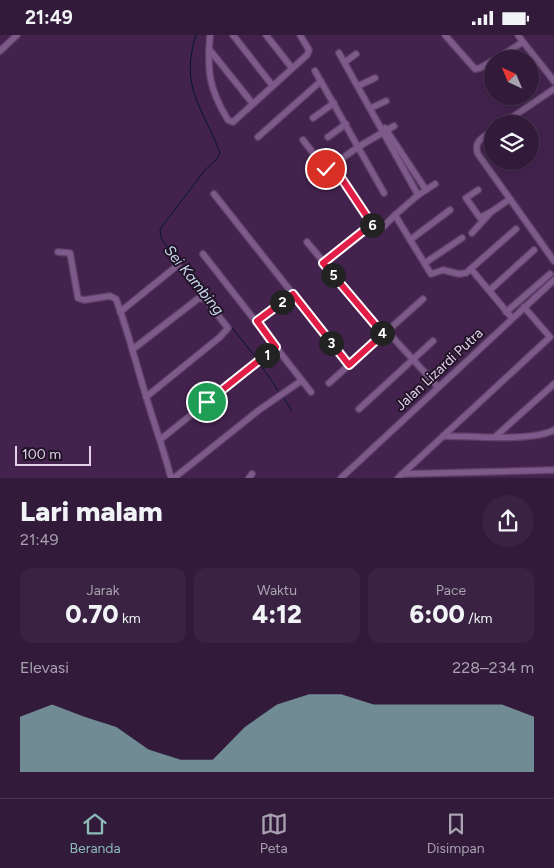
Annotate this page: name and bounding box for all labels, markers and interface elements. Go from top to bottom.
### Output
text: 21:49 [25,6,73,29]
north arrow [484,50,539,105]
map controls [484,50,539,170]
button: layers [484,115,539,170]
pin [305,148,347,190]
icon: check [312,155,340,183]
pin: 6 [360,213,384,237]
text: 6 [368,217,377,234]
water label: Sei Kambing [160,241,228,319]
pin: 5 [320,263,346,287]
text: 5 [329,267,338,284]
pin: 2 [270,289,294,315]
text: 2 [278,294,287,311]
pin: 4 [370,321,394,345]
text: 4 [378,325,387,342]
street label: Jalan Lizardi Putra [392,325,486,414]
pin: 3 [318,331,344,355]
text: 3 [328,335,335,352]
pin: 1 [254,343,280,367]
text: 1 [265,347,270,364]
pin [186,381,228,423]
icon: arrive [193,388,221,416]
scale bar [15,443,91,466]
text: 100 m [22,446,61,463]
text: Lari malam [20,494,163,528]
button: share [482,495,534,547]
text: 21:49 [20,530,59,549]
text: Jarak [86,582,120,599]
text: Waktu [257,582,297,599]
text: Pace [436,582,466,599]
text: 0.70 [65,599,119,629]
text: 4:12 [252,599,302,629]
text: 6:00 [410,599,465,629]
text: km [119,610,141,627]
text: /km [465,610,492,627]
text: Elevasi [20,658,69,677]
text: 228–234 m [452,658,534,677]
tab: Beranda [69,810,121,857]
tab: Peta [260,810,288,857]
tab: Disimpan [427,810,485,857]

